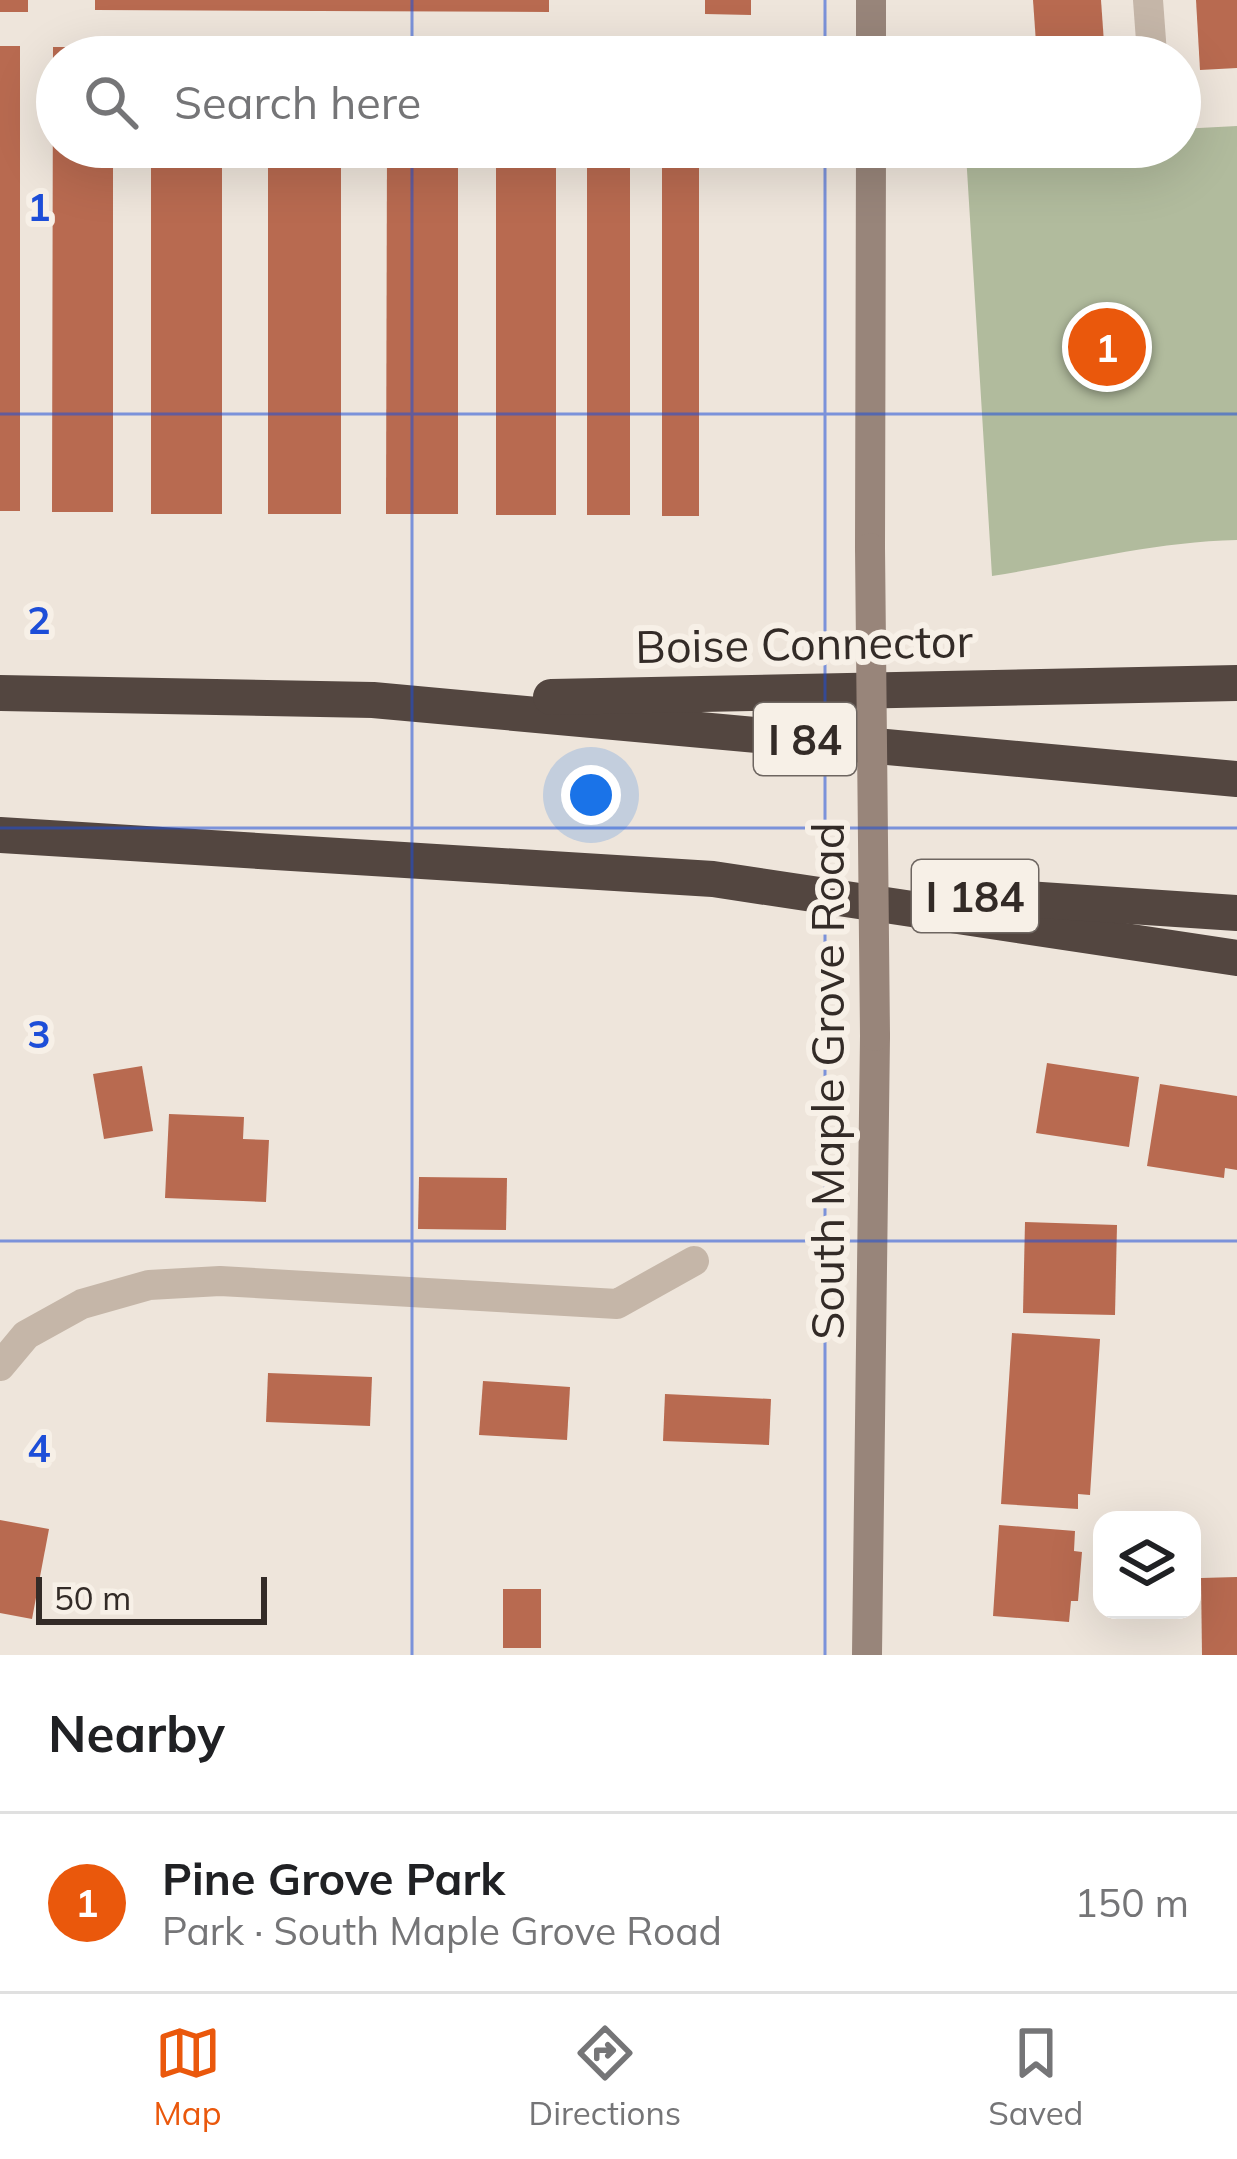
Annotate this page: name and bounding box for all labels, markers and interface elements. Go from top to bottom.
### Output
search box [36,36,1201,168]
icon: search [78,69,144,135]
text: Search here [174,74,421,130]
text: 1 [27,182,51,231]
pin: 1 [1068,302,1146,392]
text: 2 [27,595,51,644]
street label: Boise Connector [635,612,974,674]
road number: I 84 [754,703,856,775]
your location [561,765,621,825]
street label: South Maple Grove Road [799,822,855,1340]
road number: I 184 [912,860,1038,932]
text: 3 [27,1009,51,1058]
text: 4 [27,1423,51,1472]
map controls [1093,1511,1201,1619]
button: layers [1093,1511,1201,1619]
scale bar [36,1571,267,1624]
text: 50 m [54,1577,131,1618]
text: Nearby [48,1701,225,1765]
text: Pine Grove Park [162,1850,505,1906]
text: 1 [75,1878,99,1927]
text: 150 m [1074,1878,1189,1927]
text: Park · South Maple Grove Road [162,1906,722,1955]
tab: Map [154,2020,221,2133]
tab: Directions [529,2020,681,2133]
tab: Saved [988,2020,1083,2133]

